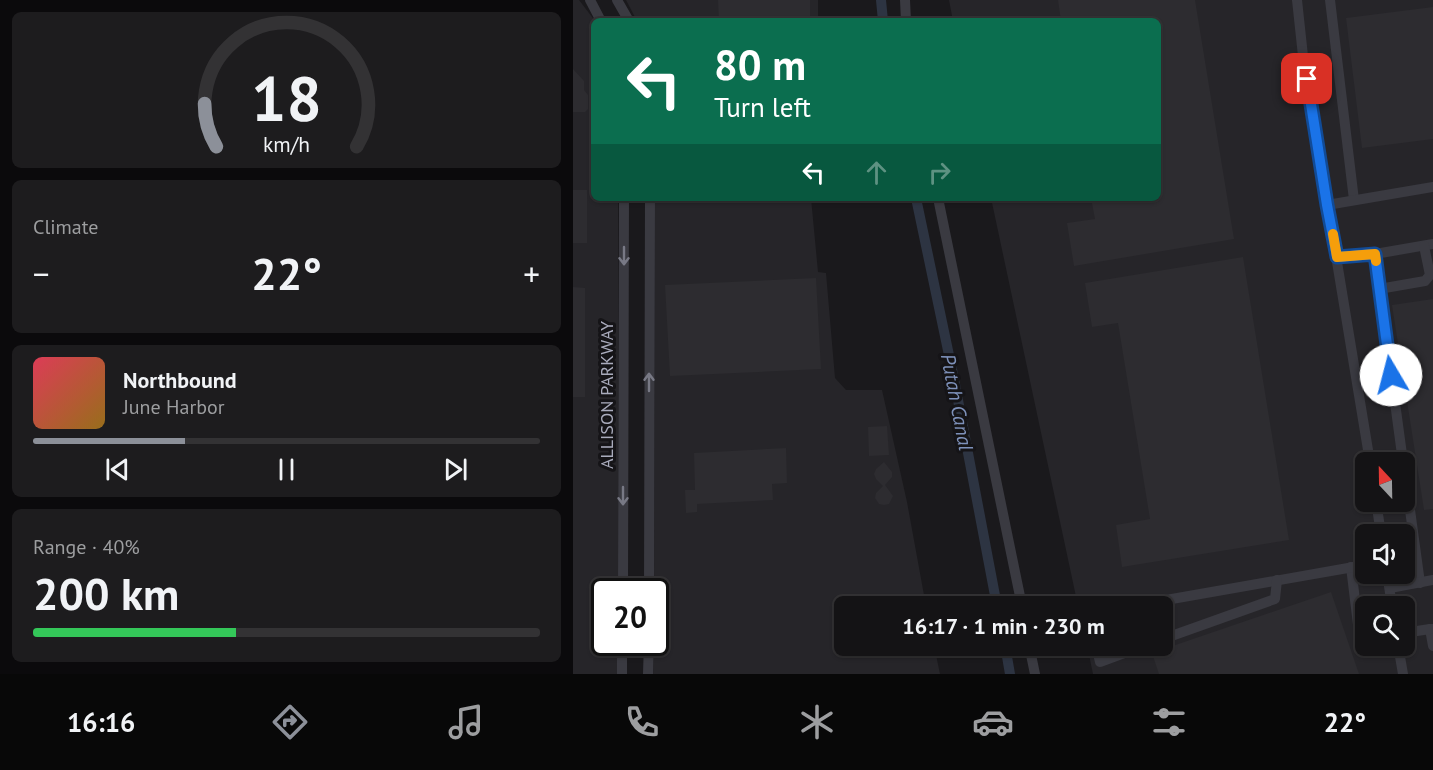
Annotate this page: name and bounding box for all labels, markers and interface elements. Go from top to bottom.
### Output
text: 80 m [714,37,806,92]
icon: left [615,42,693,120]
pin [1281,53,1332,104]
text: 18 [251,57,322,138]
icon: arrive [1290,62,1323,95]
text: Turn left [714,90,811,124]
text: km/h [263,130,310,158]
icon: left [797,156,830,189]
icon: ahead [860,156,893,189]
icon: right [923,156,956,189]
text: Climate [33,214,99,240]
text: 22° [251,244,322,302]
one-way arrow [618,246,630,266]
text: − [33,252,50,295]
text: + [523,252,540,295]
street label: ALLISON PARKWAY [595,321,618,469]
position arrow [1359,343,1423,407]
water label: Putah Canal [935,351,979,453]
text: Northbound [123,366,237,394]
one-way arrow [643,372,655,392]
text: June Harbor [123,394,225,420]
north arrow [1355,452,1415,512]
map controls [1355,452,1415,656]
icon: previous [101,453,134,486]
icon: pause [270,453,303,486]
icon: next [439,453,472,486]
one-way arrow [617,485,629,505]
button: sound [1355,524,1415,584]
text: Range · 40% [33,534,140,560]
text: 200 km [33,564,179,622]
speed limit sign: 20 [591,578,669,656]
button: search [1355,596,1415,656]
text: 16:17 · 1 min · 230 m [902,612,1105,640]
icon: directions [269,701,311,743]
icon: music [445,701,487,743]
icon: phone [621,701,663,743]
icon: climate [796,701,838,743]
icon: car [972,701,1014,743]
icon: filters [1148,701,1190,743]
text: 16:16 [67,705,135,739]
text: 22° [1324,705,1366,739]

